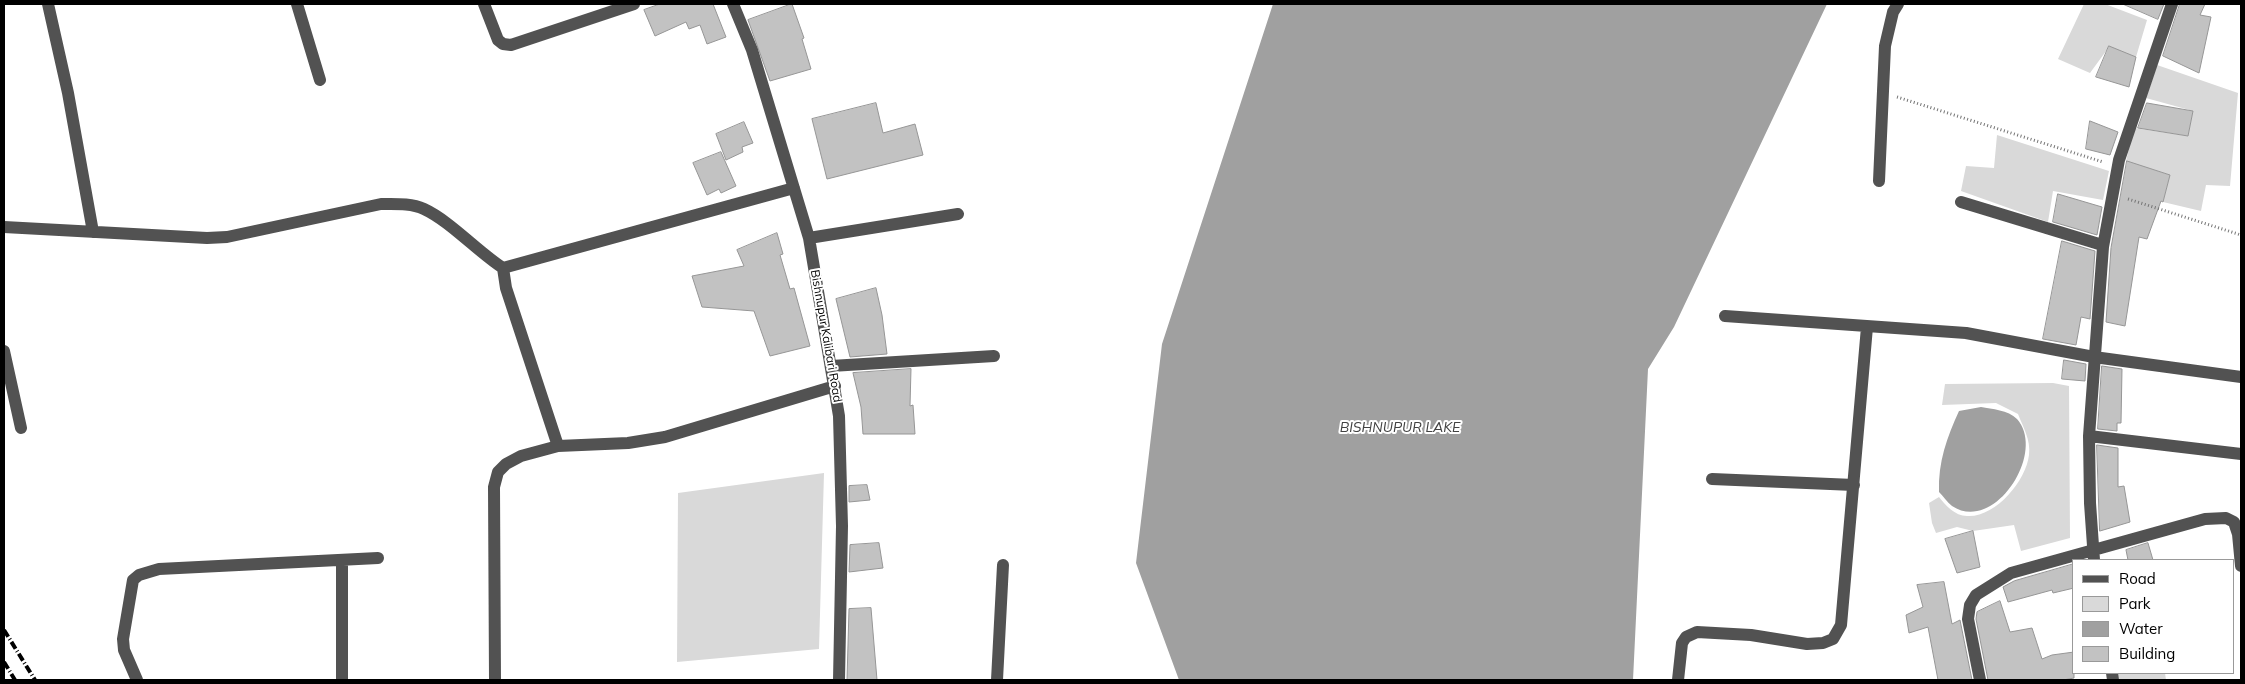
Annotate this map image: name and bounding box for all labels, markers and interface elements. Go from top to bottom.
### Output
street label: Bishnupur Kalibari Road [807,269,845,403]
water label: BISHNUPUR LAKE [1340,420,1460,436]
legend [2072,559,2235,674]
text: Road [2119,569,2156,588]
text: Park [2119,594,2151,613]
text: Water [2119,619,2163,638]
text: Building [2119,644,2175,663]

